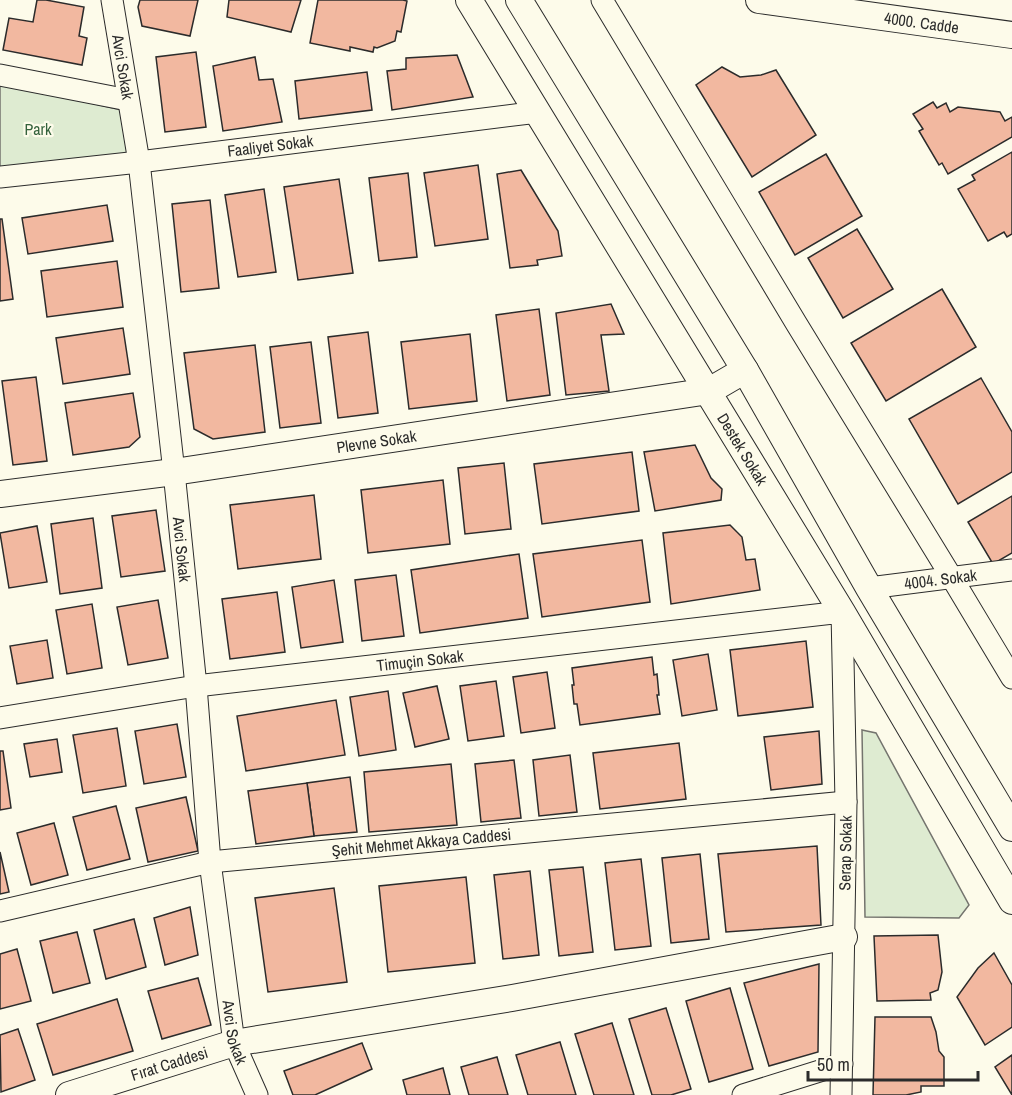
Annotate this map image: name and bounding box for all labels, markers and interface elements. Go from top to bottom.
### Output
street label: 4000. Cadde [883,6,960,39]
street label: Avci Sokak [107,32,139,102]
park label: Park [25,118,52,140]
street label: Faaliyet Sokak [226,129,315,162]
street label: Destek Sokak [712,409,773,490]
street label: Plevne Sokak [335,424,418,458]
street label: Avci Sokak [168,515,196,584]
street label: 4004. Sokak [903,563,978,594]
street label: Timuçin Sokak [375,644,465,676]
street label: Serap Sokak [833,815,857,891]
street label: Şehit Mehmet Akkaya Caddesi [331,823,512,861]
street label: Avci Sokak [217,998,253,1068]
street label: Fırat Caddesi [128,1041,210,1086]
scale bar [808,1044,978,1082]
text: 50 m [817,1052,850,1077]

